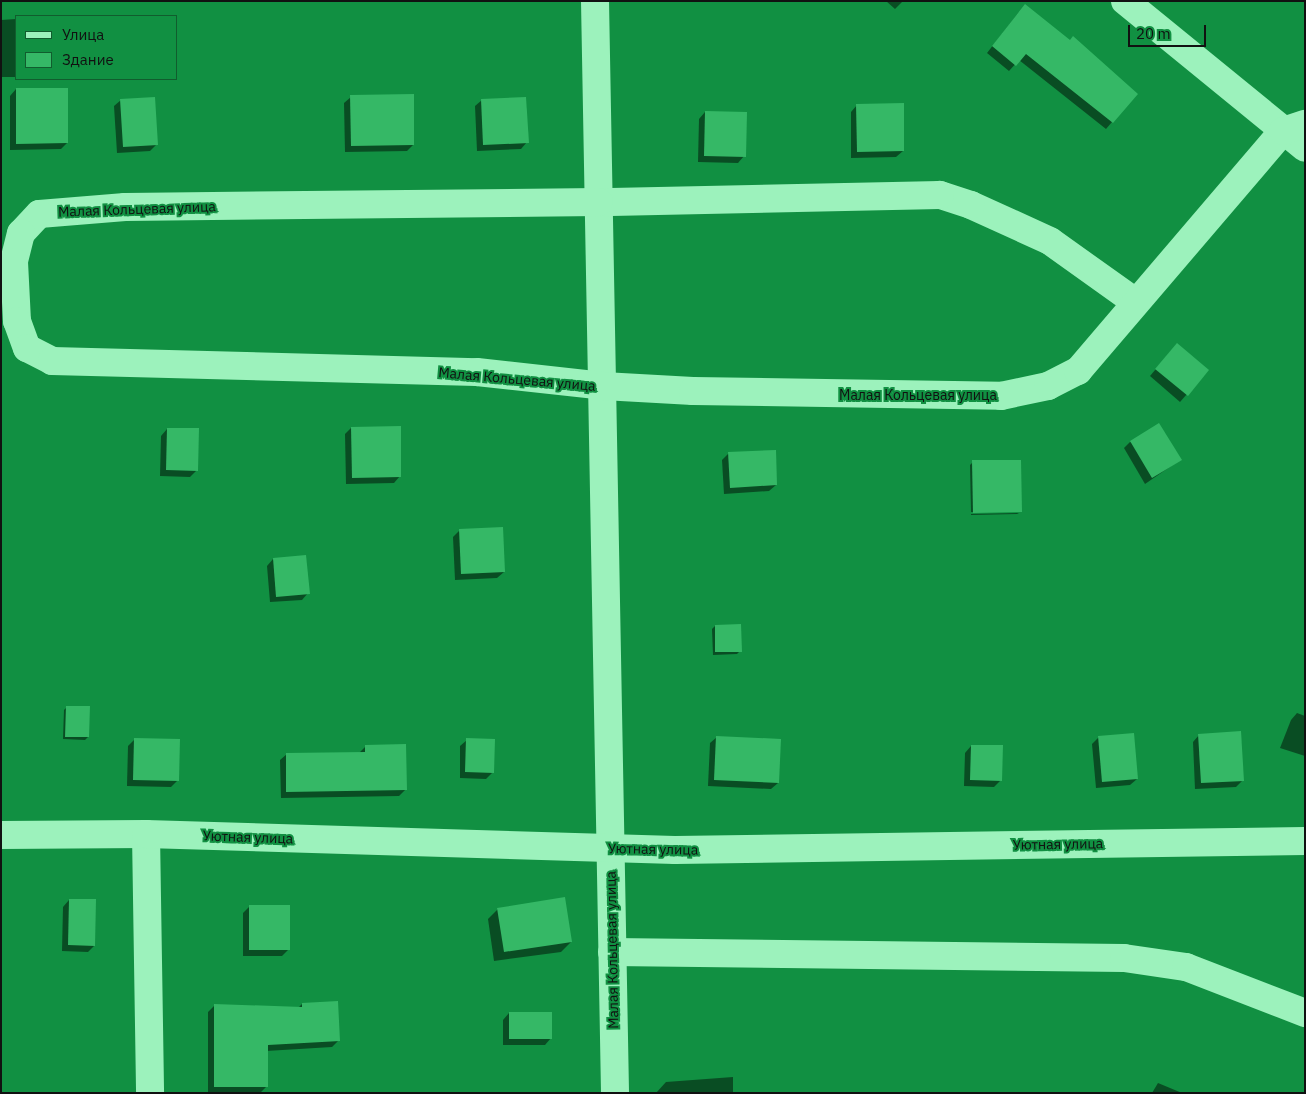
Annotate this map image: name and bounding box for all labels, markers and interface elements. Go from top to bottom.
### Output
legend [15,15,178,80]
scale bar [1131,15,1208,47]
text: 20 m [1136,24,1171,43]
text: Улица [62,25,104,44]
text: Здание [62,50,114,69]
street label: Малая Кольцевая улица [58,198,216,220]
street label: Малая Кольцевая улица [438,364,596,394]
street label: Малая Кольцевая улица [839,387,997,403]
street label: Уютная улица [203,827,293,847]
street label: Уютная улица [1013,835,1103,853]
street label: Уютная улица [608,840,698,858]
street label: Малая Кольцевая улица [602,871,622,1029]

